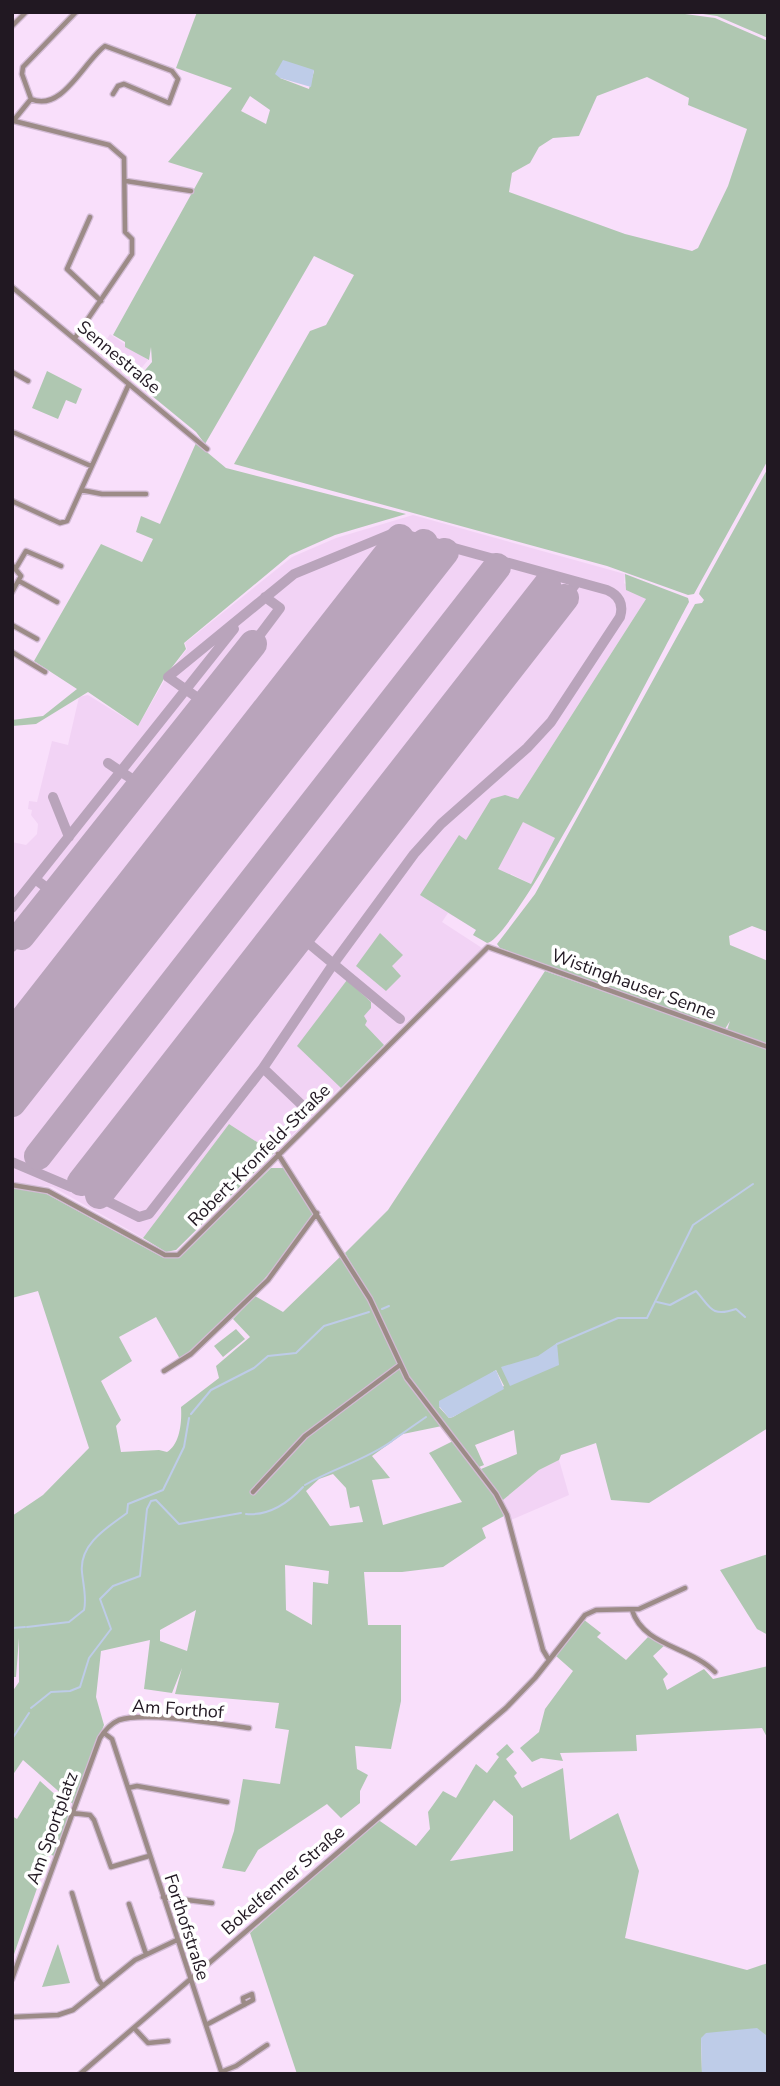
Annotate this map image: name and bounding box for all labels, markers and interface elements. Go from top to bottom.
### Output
street label: Sennestraße [72,315,166,399]
street label: Wistinghauser Senne [548,943,720,1025]
street label: Robert-Kronfeld-Straße [182,1078,336,1232]
street label: Am Forthof [131,1694,226,1724]
street label: Am Sportplatz [21,1768,83,1888]
street label: Bokelfenner Straße [216,1820,350,1940]
street label: Forthofstraße [159,1871,215,1983]

